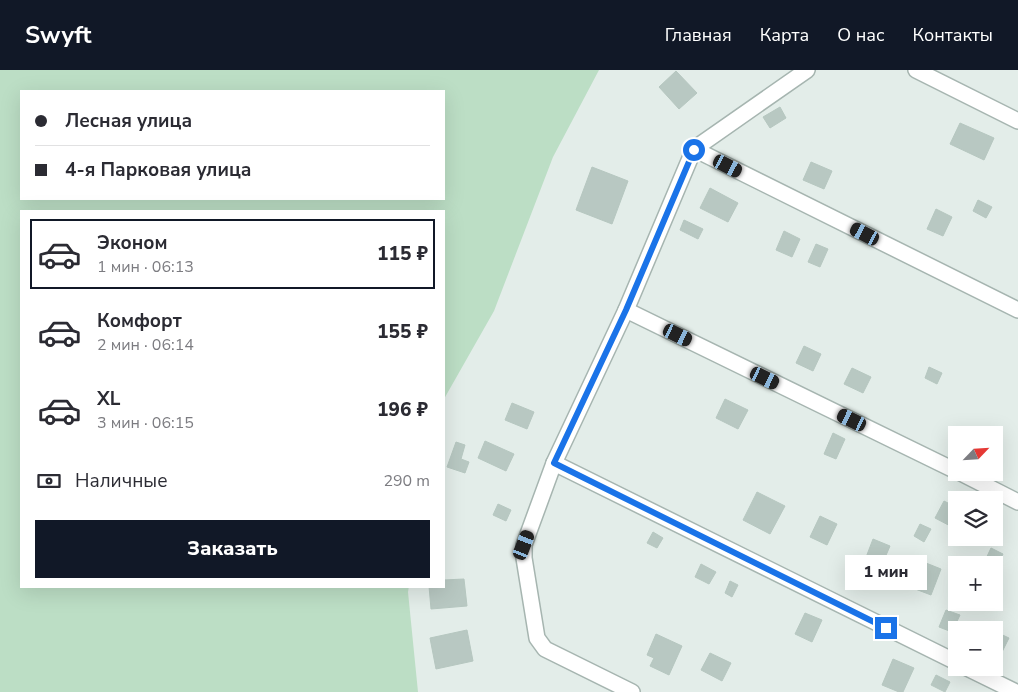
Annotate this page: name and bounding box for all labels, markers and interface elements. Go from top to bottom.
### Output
text: Swyft [25,19,91,51]
text: Главная [665,23,732,47]
text: Карта [760,23,809,47]
text: О нас [837,23,885,47]
text: Контакты [913,23,993,47]
text: Лесная улица [65,108,192,134]
route start [683,139,705,161]
car [711,153,744,179]
text: 4-я Парковая улица [65,157,251,183]
car [848,221,881,247]
text: Эконом [97,230,168,256]
icon: car [37,232,82,277]
text: 115 ₽ [377,241,428,267]
text: 1 мин · 06:13 [97,256,194,278]
text: Комфорт [97,308,182,334]
icon: car [37,310,82,355]
text: 155 ₽ [377,319,428,345]
car [661,322,694,348]
text: 2 мин · 06:14 [97,334,194,356]
car [748,365,781,391]
text: XL [97,386,120,412]
icon: car [37,388,82,433]
text: 196 ₽ [377,397,428,423]
car [835,407,868,433]
text: 3 мин · 06:15 [97,412,194,434]
north arrow [948,426,1002,481]
map controls [948,426,1003,676]
icon: cash [35,467,63,495]
text: Наличные [75,468,168,494]
text: 290 m [383,470,430,492]
button: layers [948,491,1003,546]
button: Заказать [35,520,430,578]
car [511,528,536,562]
callout: 1 мин [845,556,927,590]
button: + [948,556,1003,611]
text: 1 мин [863,561,909,583]
route end [875,617,897,639]
button: − [948,621,1003,676]

